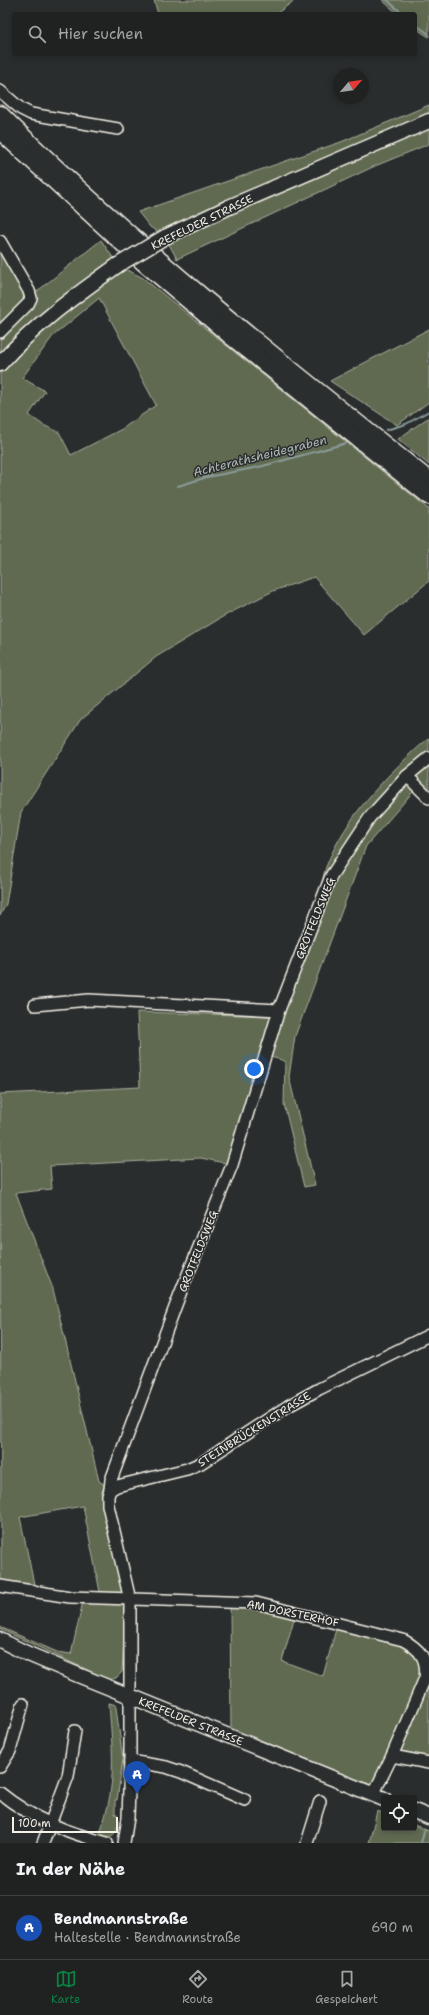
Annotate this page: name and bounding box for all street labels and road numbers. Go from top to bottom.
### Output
street label: KREFELDER STRASSE [149,191,256,254]
street label: GROTFELDSWEG [292,874,339,961]
street label: GROTFELDSWEG [175,1207,222,1294]
street label: STEINBRÜCKENSTRASSE [195,1388,314,1470]
street label: AM DORSTERHOF [245,1596,340,1631]
street label: KREFELDER STRASSE [136,1694,246,1749]

